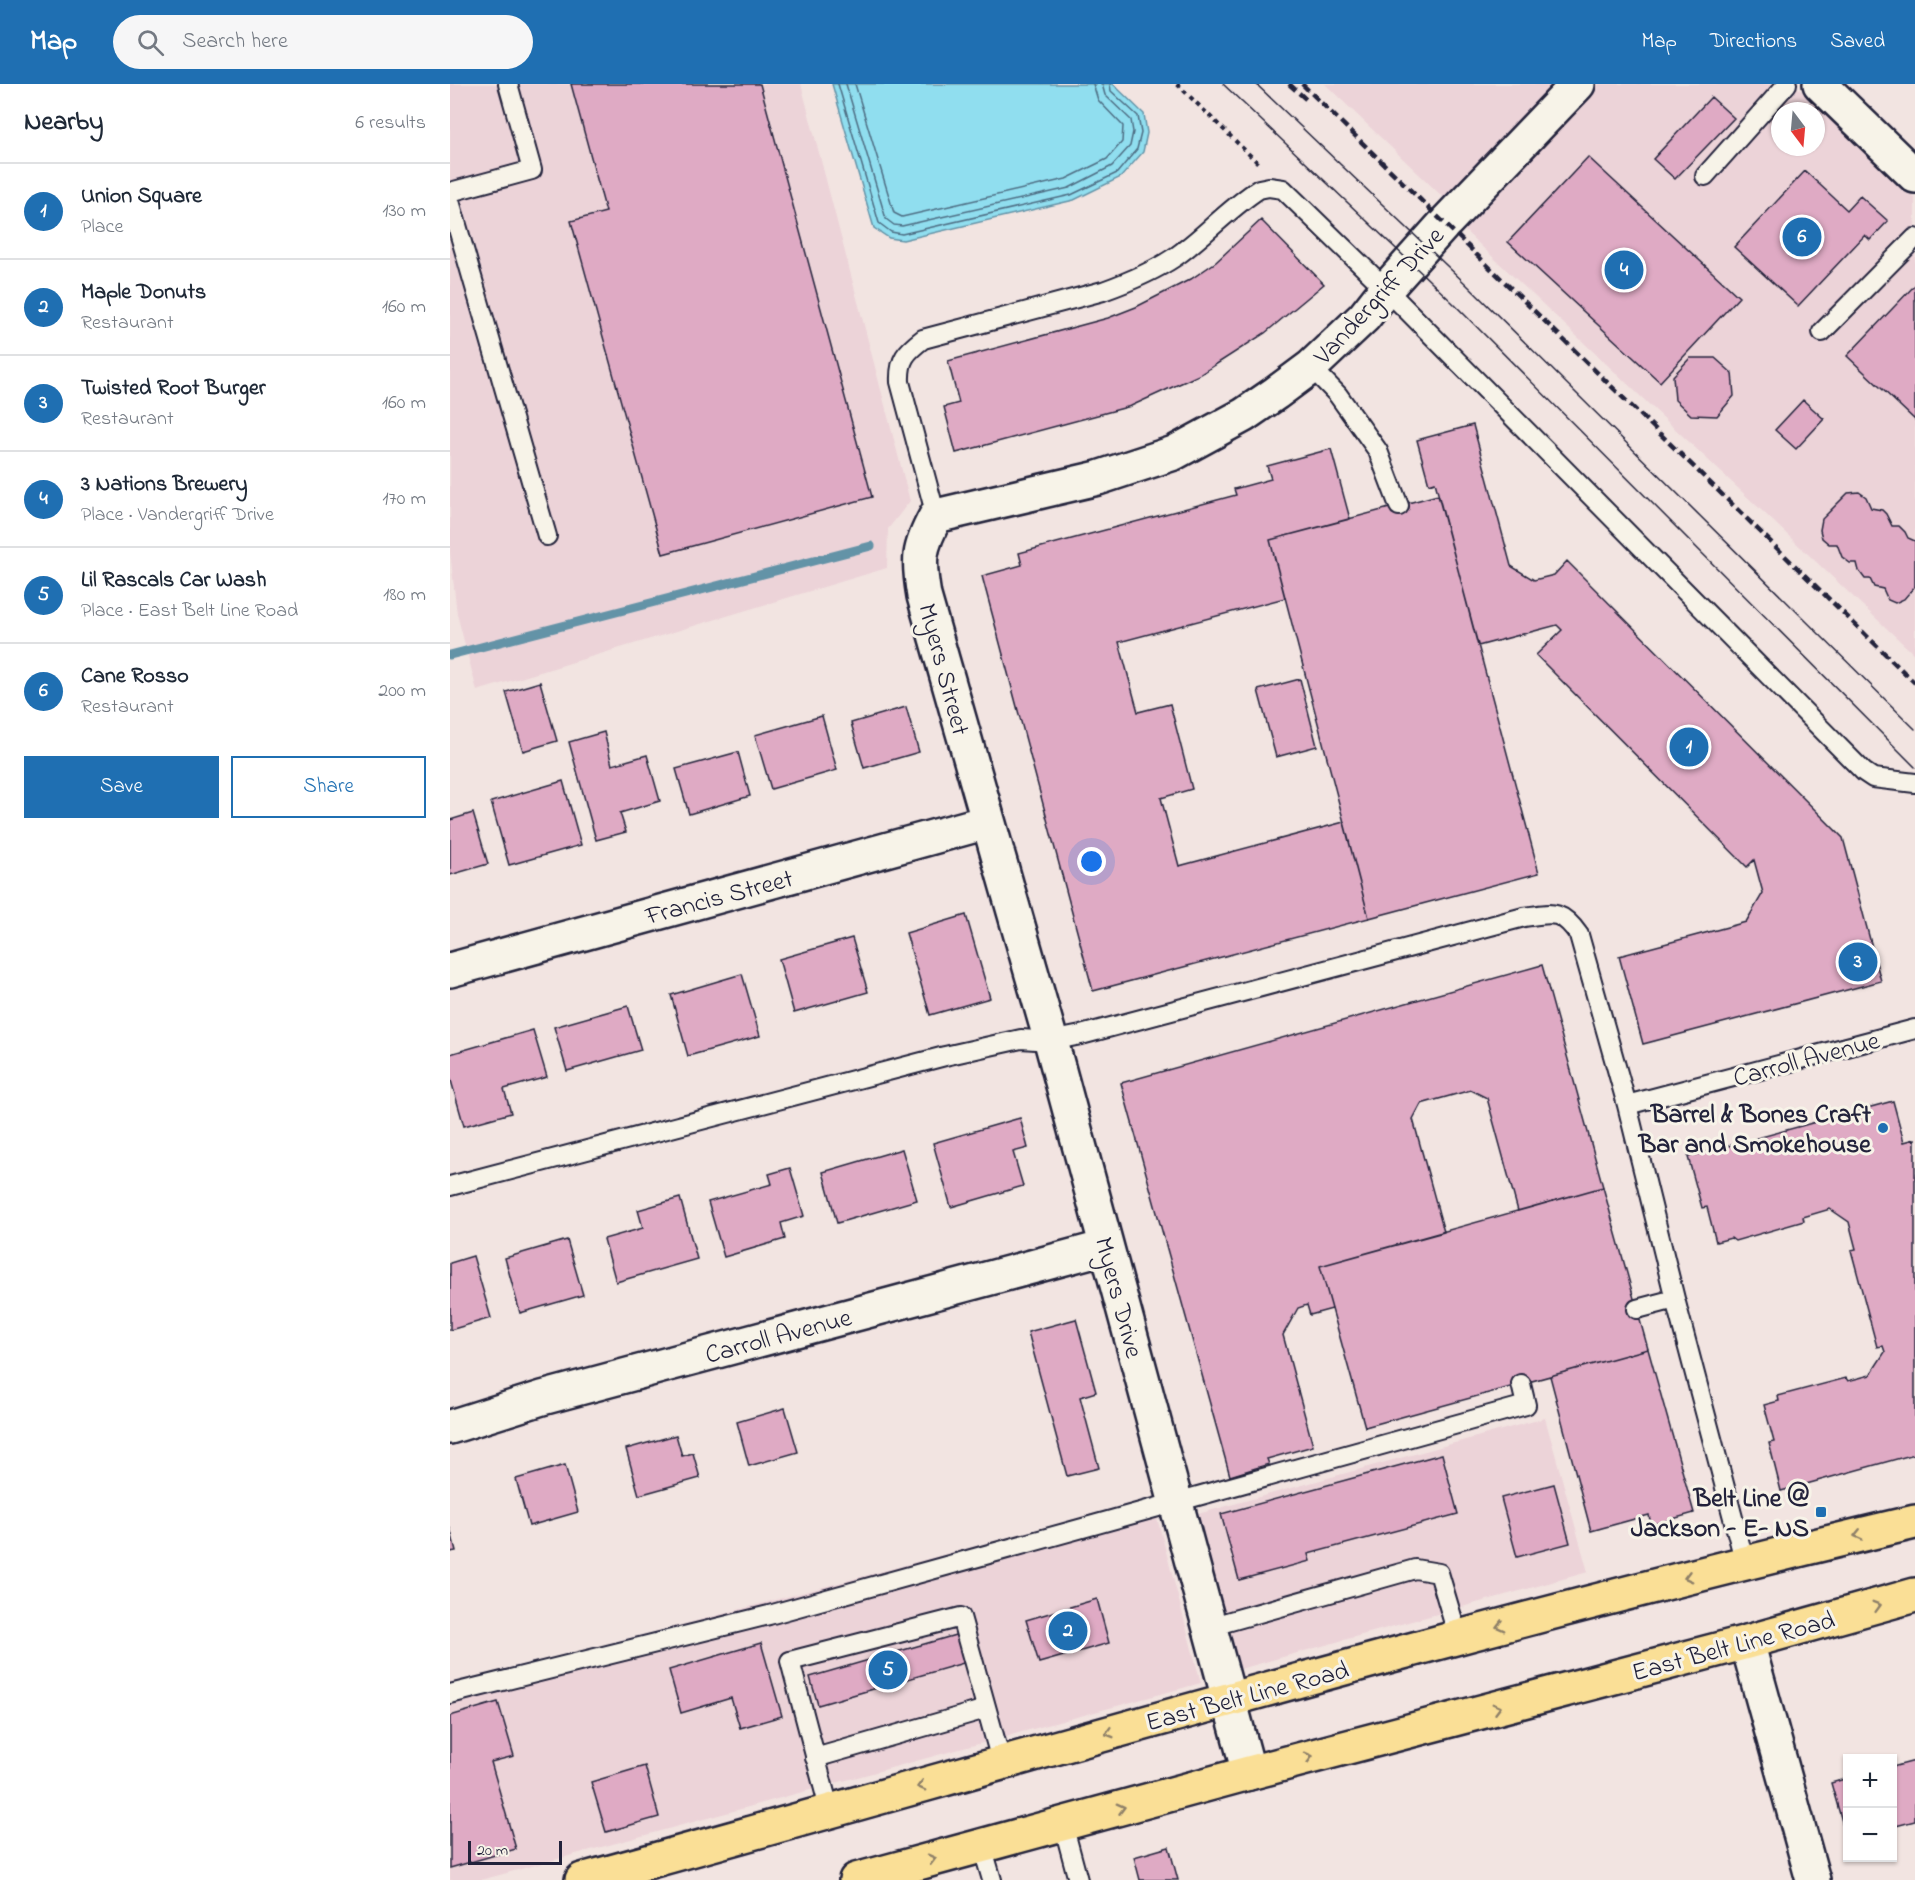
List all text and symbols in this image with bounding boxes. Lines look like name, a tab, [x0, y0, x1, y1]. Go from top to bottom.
search box	[113, 15, 533, 69]
text: Map	[30, 22, 77, 63]
icon: search	[134, 26, 167, 59]
text: Search here	[182, 26, 288, 58]
text: Map	[1641, 27, 1677, 57]
text: Directions	[1710, 27, 1797, 57]
text: Saved	[1830, 27, 1885, 57]
north arrow	[1771, 102, 1825, 156]
text: Nearby	[24, 104, 103, 142]
text: 6 results	[355, 109, 426, 138]
text: Union Square	[81, 181, 202, 213]
text: 1	[40, 197, 47, 226]
text: 130 m	[382, 197, 426, 226]
text: Place	[81, 213, 123, 242]
pin: 6	[1782, 214, 1822, 260]
street label: Vandergriff Drive	[1305, 219, 1455, 376]
pin: 4	[1604, 248, 1644, 292]
text: Maple Donuts	[81, 277, 206, 309]
text: 2	[39, 293, 48, 322]
text: 160 m	[382, 293, 426, 322]
text: Restaurant	[81, 309, 174, 338]
text: Twisted Root Burger	[81, 373, 266, 405]
text: 3	[39, 389, 48, 418]
text: 160 m	[382, 389, 426, 418]
text: Restaurant	[81, 405, 174, 434]
text: 3 Nations Brewery	[81, 469, 247, 501]
text: 4	[39, 485, 48, 514]
text: 170 m	[382, 485, 426, 514]
text: Place · Vandergriff Drive	[81, 501, 274, 530]
text: Lil Rascals Car Wash	[81, 565, 266, 597]
text: 5	[38, 581, 49, 610]
text: 180 m	[383, 581, 426, 610]
text: Place · East Belt Line Road	[81, 597, 298, 626]
street label: Myers Street	[906, 600, 978, 740]
text: Cane Rosso	[81, 661, 189, 693]
text: 6	[39, 677, 48, 706]
text: 200 m	[378, 677, 426, 706]
text: Restaurant	[81, 693, 174, 722]
pin: 1	[1670, 724, 1708, 770]
button: Save	[24, 756, 219, 818]
button: Share	[231, 756, 426, 818]
your location	[1077, 847, 1106, 876]
street label: Francis Street	[641, 861, 798, 937]
pin: 3	[1838, 940, 1878, 984]
street label: Carroll Avenue	[1729, 1023, 1885, 1099]
place label: Barrel & Bones Craft Bar and Smokehouse	[1638, 1097, 1872, 1165]
marker: Barrel & Bones Craft Bar and Smokehouse	[1876, 1121, 1890, 1135]
street label: Myers Drive	[1083, 1233, 1152, 1363]
street label: Carroll Avenue	[701, 1300, 857, 1376]
place label: Belt Line @ Jackson - E- NS	[1631, 1481, 1809, 1549]
marker: Belt Line @ Jackson - E- NS	[1814, 1505, 1828, 1519]
one-way arrow	[1853, 1528, 1863, 1541]
one-way arrow	[1683, 1570, 1693, 1583]
one-way arrow	[1871, 1601, 1882, 1613]
street label: East Belt Line Road	[1628, 1602, 1840, 1693]
pin: 2	[1048, 1608, 1088, 1654]
one-way arrow	[1495, 1619, 1505, 1632]
pin: 5	[868, 1648, 908, 1692]
street label: East Belt Line Road	[1142, 1652, 1354, 1743]
one-way arrow	[1492, 1702, 1502, 1715]
one-way arrow	[1104, 1726, 1115, 1738]
one-way arrow	[1304, 1752, 1314, 1765]
map controls	[1843, 1754, 1897, 1862]
button: +	[1843, 1754, 1897, 1808]
one-way arrow	[916, 1779, 926, 1792]
one-way arrow	[1115, 1803, 1125, 1815]
button: −	[1843, 1808, 1897, 1862]
scale bar	[468, 1838, 562, 1866]
text: 20 m	[477, 1839, 508, 1863]
one-way arrow	[927, 1854, 937, 1866]

